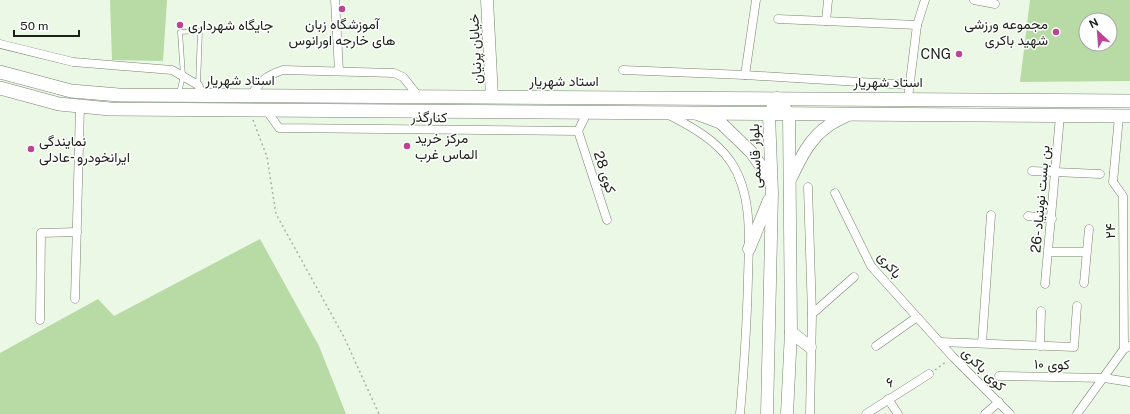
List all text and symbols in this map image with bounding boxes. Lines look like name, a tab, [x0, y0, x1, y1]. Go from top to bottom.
marker: آموزشگاه زبان های خارجه اورانوس	[337, 4, 347, 14]
scale bar	[14, 12, 79, 38]
north arrow	[1078, 12, 1118, 52]
street label: خیابان پرنیان	[465, 13, 487, 85]
place label: آموزشگاه زبان های خارجه اورانوس	[289, 16, 396, 49]
place label: مجموعه ورزشی شهید باکری	[964, 16, 1048, 49]
text: N	[1087, 16, 1100, 30]
place label: جایگاه شهرداری	[188, 17, 273, 34]
text: 50 m	[20, 19, 48, 33]
marker: جایگاه شهرداری	[175, 20, 185, 30]
marker: مجموعه ورزشی شهید باکری	[1051, 27, 1061, 37]
place label: CNG	[921, 46, 951, 62]
marker: CNG	[954, 49, 964, 59]
street label: استاد شهریار	[204, 72, 275, 89]
street label: استاد شهریار	[528, 73, 599, 90]
street label: استاد شهریار	[852, 74, 923, 91]
street label: کنارگذر	[410, 109, 447, 126]
street label: بلوار قاسمی	[746, 123, 765, 189]
place label: مرکز خرید الماس غرب	[415, 130, 478, 163]
place label: نمایندگی ایرانخودرو -عادلی	[39, 133, 130, 166]
marker: مرکز خرید الماس غرب	[402, 141, 412, 151]
marker: نمایندگی ایرانخودرو -عادلی	[26, 144, 36, 154]
street label: 26- بن بست نوبنیاد	[1027, 145, 1054, 254]
street label: کوی 28	[590, 149, 619, 195]
street label: ۲۴	[1102, 223, 1118, 239]
street label: باکری	[874, 249, 905, 282]
street label: کوی باکری	[958, 344, 1009, 395]
street label: کوی ۱۰	[1034, 356, 1070, 373]
street label: ۶	[883, 373, 897, 391]

